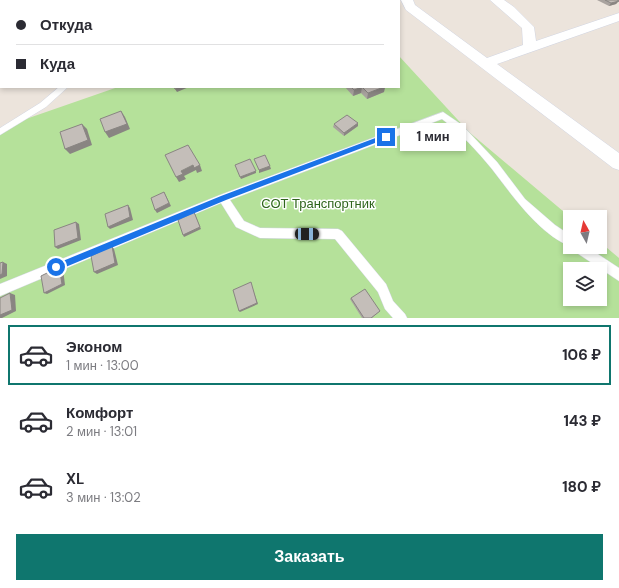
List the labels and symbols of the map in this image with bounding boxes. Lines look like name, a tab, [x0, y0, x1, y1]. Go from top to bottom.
callout: 1 мин	[400, 123, 466, 151]
route end	[377, 128, 395, 146]
park label: СОТ Транспортник	[261, 195, 375, 212]
north arrow	[563, 210, 607, 254]
car	[295, 228, 319, 240]
route start	[47, 258, 65, 276]

